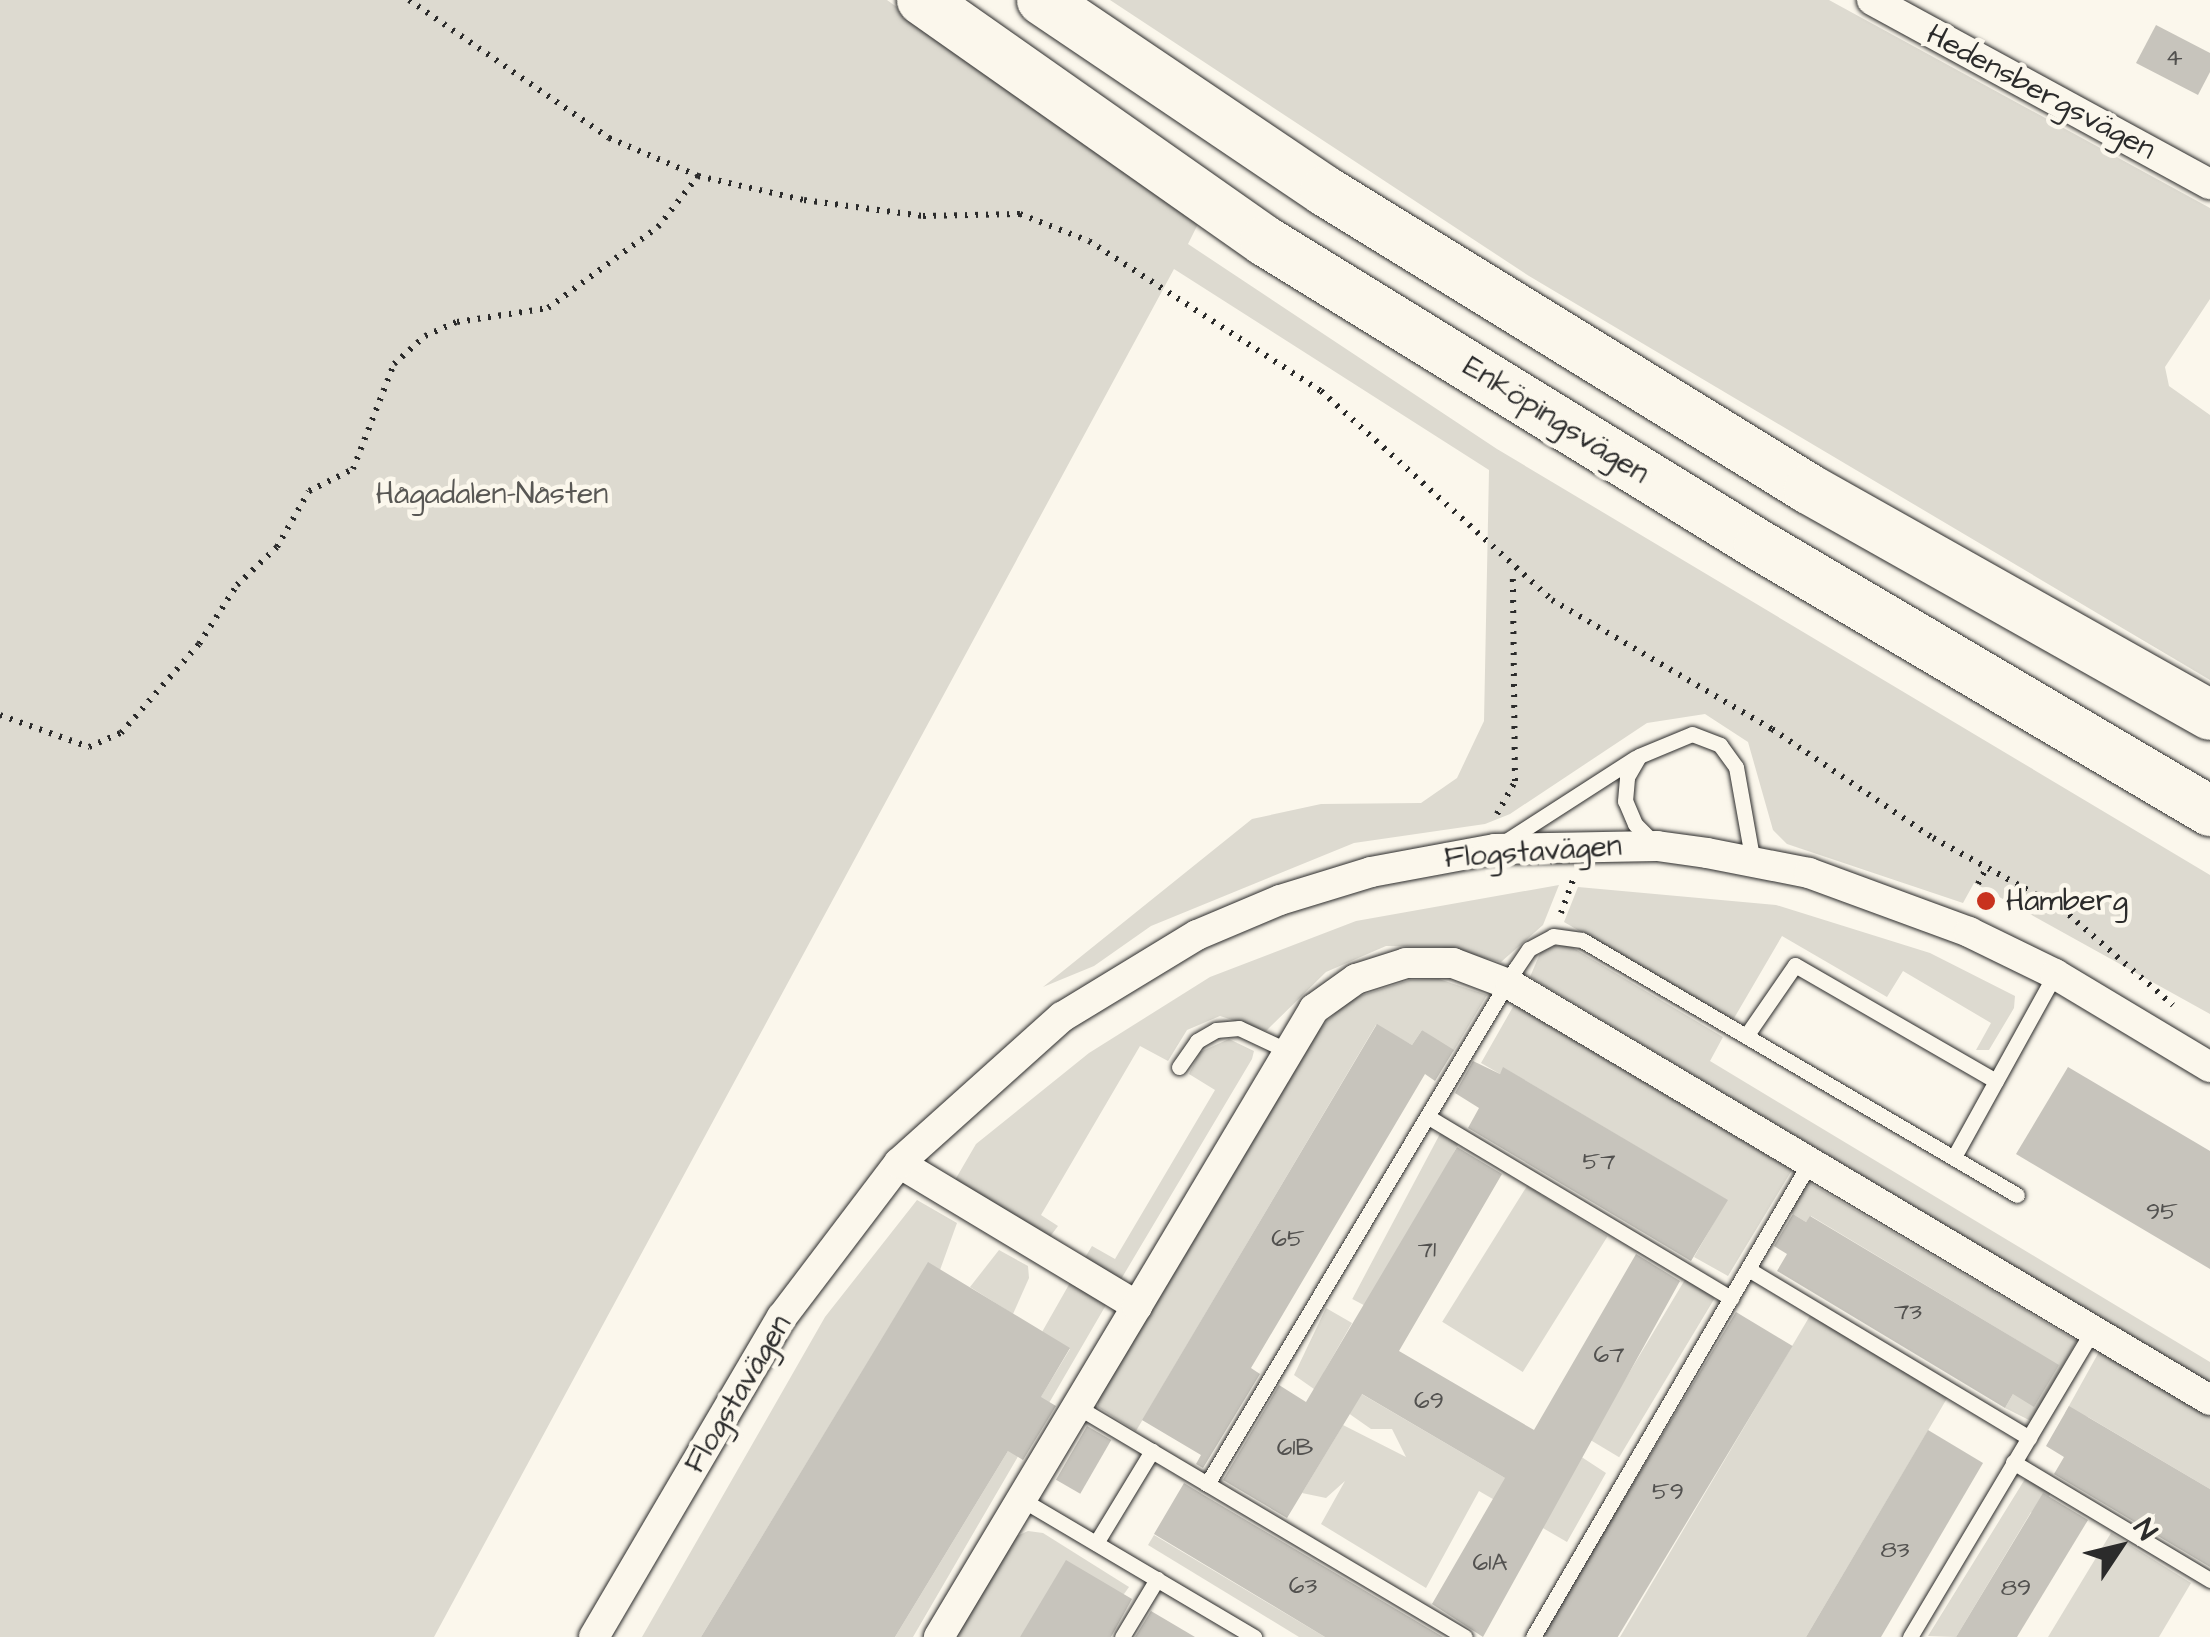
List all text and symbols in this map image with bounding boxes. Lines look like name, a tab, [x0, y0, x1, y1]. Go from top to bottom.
street label: Hedensbergsvägen	[1921, 17, 2161, 167]
house number: 4	[2165, 43, 2183, 73]
street label: Enköpingsvägen	[1456, 348, 1656, 492]
park label: Hågadalen-Nåsten	[376, 476, 608, 512]
street label: Flogstavägen	[1443, 828, 1623, 876]
place label: Hamberg	[2006, 883, 2128, 919]
marker: Hamberg	[1975, 890, 1997, 912]
house number: 57	[1582, 1147, 1616, 1177]
house number: 95	[2146, 1197, 2178, 1227]
house number: 65	[1271, 1224, 1305, 1254]
house number: 71	[1418, 1235, 1436, 1265]
house number: 73	[1894, 1297, 1922, 1327]
street label: Flogstavägen	[677, 1309, 799, 1479]
house number: 67	[1593, 1340, 1625, 1370]
house number: 69	[1414, 1386, 1444, 1416]
house number: 61B	[1277, 1433, 1313, 1463]
house number: 59	[1652, 1477, 1684, 1507]
north arrow	[2070, 1497, 2170, 1597]
text: N	[2124, 1511, 2166, 1548]
house number: 83	[1881, 1535, 1909, 1565]
house number: 61A	[1473, 1548, 1507, 1578]
house number: 63	[1289, 1571, 1317, 1601]
house number: 89	[2001, 1573, 2031, 1603]

